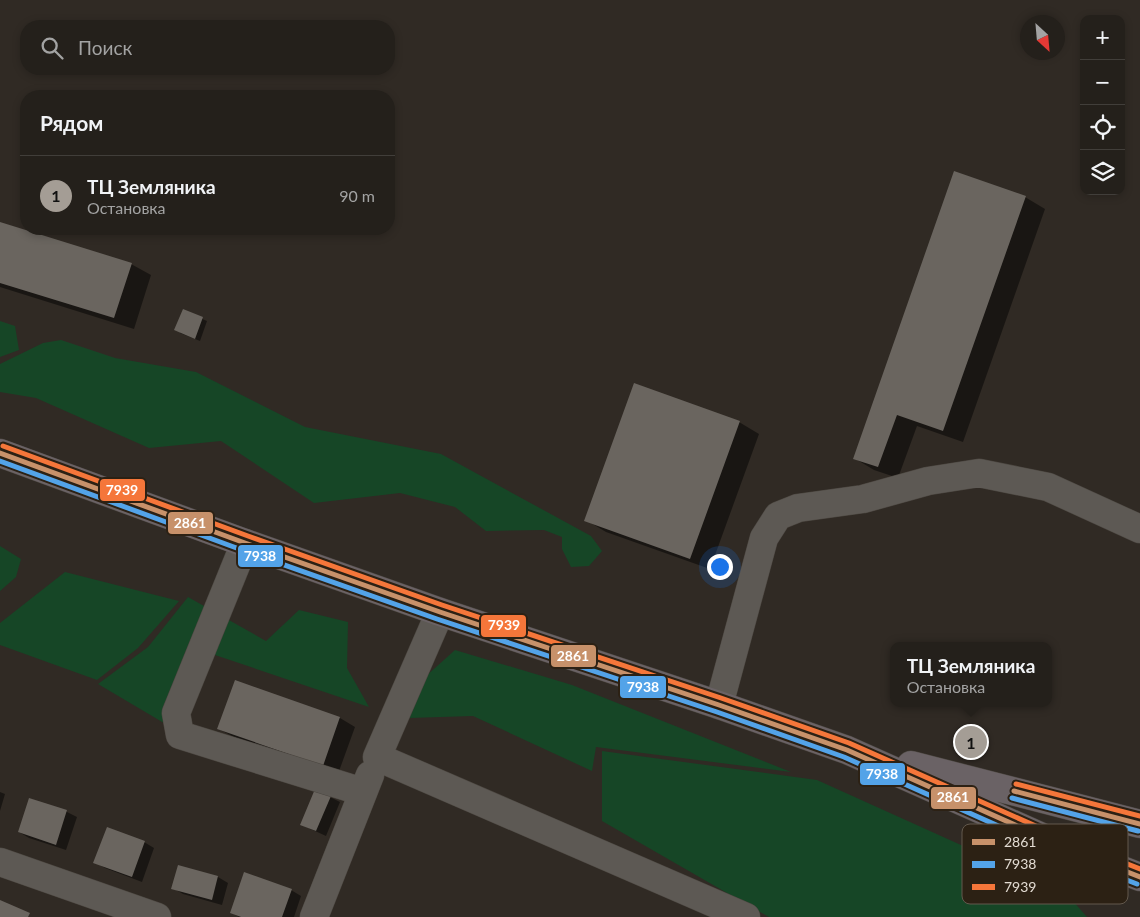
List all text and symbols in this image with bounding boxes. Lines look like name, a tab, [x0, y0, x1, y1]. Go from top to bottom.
north arrow	[1020, 15, 1065, 60]
map controls	[1080, 15, 1125, 195]
button: +	[1080, 15, 1125, 60]
search box	[20, 20, 395, 75]
icon: search	[38, 34, 66, 62]
text: Поиск	[78, 36, 132, 59]
button: −	[1080, 60, 1125, 105]
button: locate	[1080, 105, 1125, 150]
text: Рядом	[40, 110, 103, 135]
button: layers	[1080, 150, 1125, 195]
text: ТЦ Земляника	[87, 175, 216, 198]
text: 1	[51, 186, 61, 205]
text: 90 m	[339, 186, 375, 205]
text: Остановка	[87, 198, 166, 217]
line badge: 7939	[99, 478, 146, 502]
text: 7939	[106, 481, 138, 498]
line badge: 2861	[167, 511, 214, 535]
text: 2861	[174, 514, 206, 531]
line badge: 7938	[237, 544, 284, 568]
text: 7938	[244, 547, 276, 564]
your location	[707, 554, 733, 580]
line badge: 7939	[480, 614, 527, 638]
text: 7939	[488, 616, 520, 633]
popup	[890, 642, 1052, 707]
line badge: 2861	[550, 644, 597, 668]
text: 2861	[557, 647, 589, 664]
text: ТЦ Земляника	[907, 654, 1035, 677]
line badge: 7938	[619, 675, 667, 699]
text: Остановка	[907, 677, 985, 696]
text: 7938	[627, 678, 659, 695]
pin: 1	[955, 723, 987, 761]
line badge: 7938	[859, 762, 906, 786]
text: 7938	[866, 765, 898, 782]
line badge: 2861	[930, 786, 977, 810]
text: 2861	[937, 788, 969, 805]
legend	[962, 824, 1128, 904]
text: 2861	[1004, 833, 1036, 850]
text: 7938	[1004, 855, 1036, 872]
text: 7939	[1004, 878, 1036, 895]

